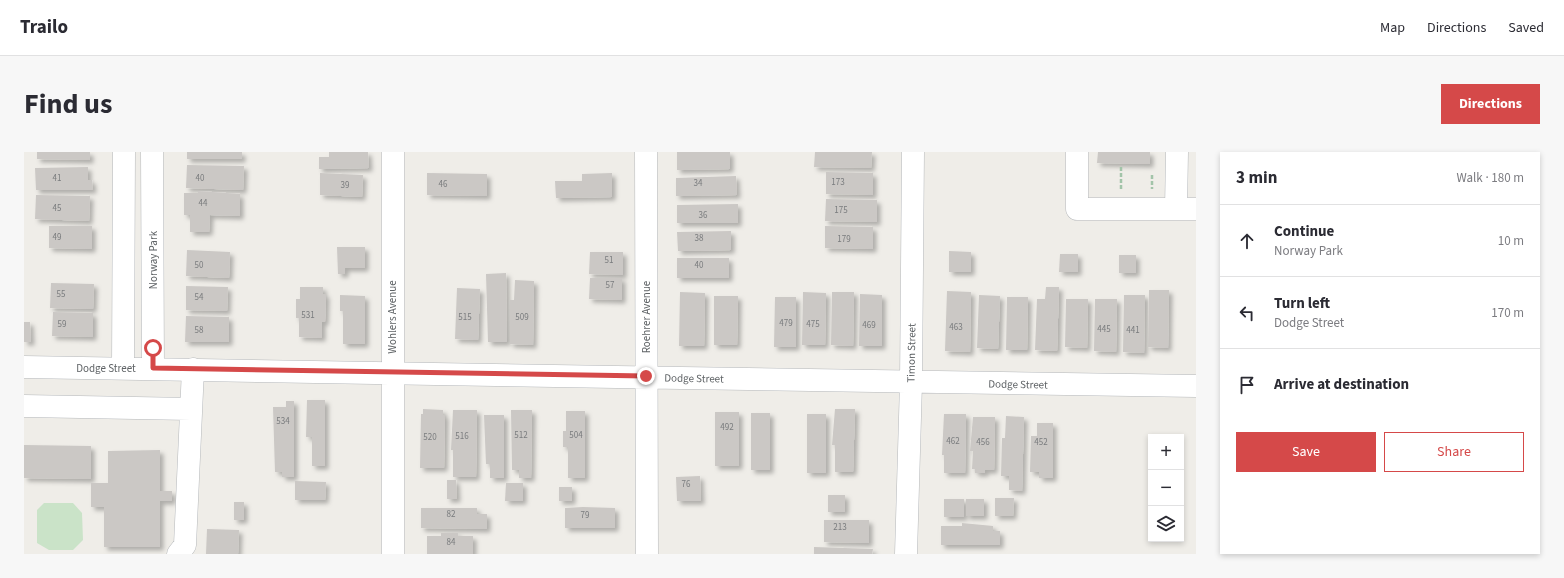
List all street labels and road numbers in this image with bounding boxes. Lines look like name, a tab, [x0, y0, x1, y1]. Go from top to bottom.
street label: Norway Park	[146, 230, 161, 289]
street label: Wohlers Avenue	[385, 280, 400, 354]
street label: Roehrer Avenue	[639, 280, 654, 353]
street label: Timon Street	[903, 323, 920, 383]
street label: Dodge Street	[76, 361, 136, 376]
street label: Dodge Street	[664, 370, 724, 387]
street label: Dodge Street	[988, 376, 1048, 393]

